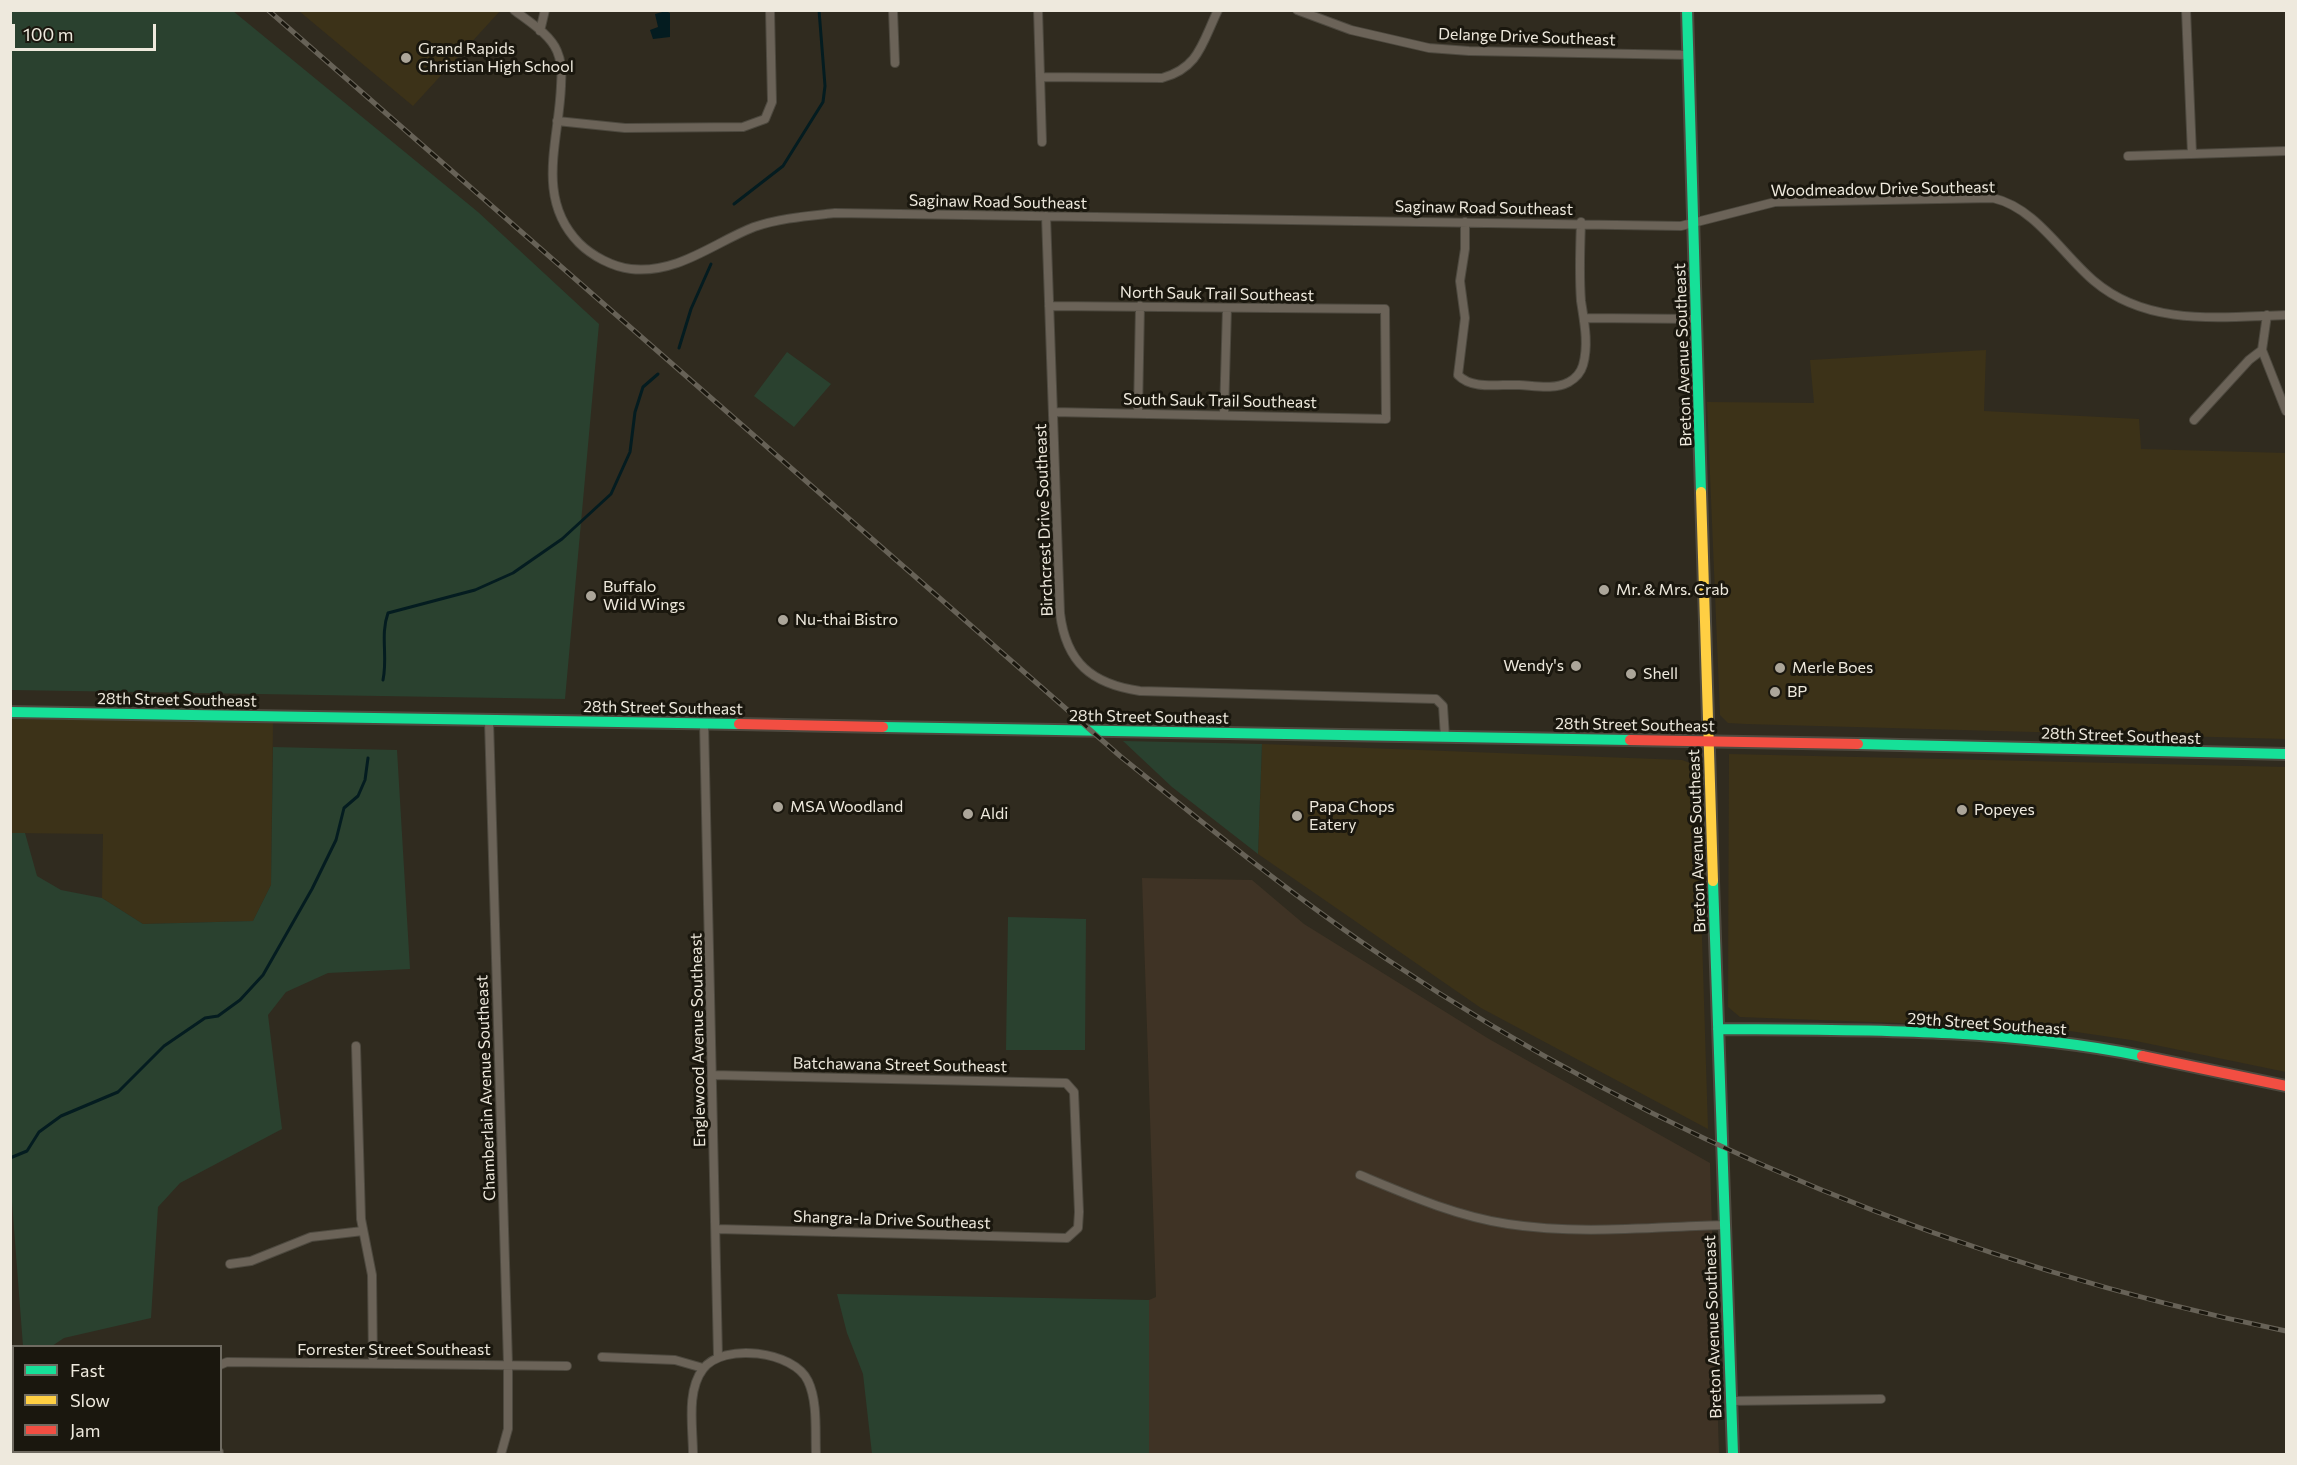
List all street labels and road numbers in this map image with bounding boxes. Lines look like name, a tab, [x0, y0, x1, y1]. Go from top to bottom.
street label: Delange Drive Southeast	[1438, 24, 1616, 50]
street label: Woodmeadow Drive Southeast	[1771, 177, 1995, 201]
street label: Saginaw Road Southeast	[909, 191, 1087, 213]
street label: Saginaw Road Southeast	[1395, 197, 1573, 219]
street label: Breton Avenue Southeast	[1670, 263, 1696, 447]
street label: North Sauk Trail Southeast	[1120, 283, 1314, 305]
street label: South Sauk Trail Southeast	[1123, 390, 1317, 412]
street label: Birchcrest Drive Southeast	[1031, 423, 1057, 617]
street label: 28th Street Southeast	[97, 689, 257, 711]
street label: 28th Street Southeast	[583, 697, 743, 719]
street label: 28th Street Southeast	[1069, 706, 1229, 728]
street label: 28th Street Southeast	[1555, 714, 1715, 736]
street label: 28th Street Southeast	[2041, 724, 2201, 748]
street label: Breton Avenue Southeast	[1684, 749, 1710, 933]
street label: Englewood Avenue Southeast	[687, 933, 709, 1147]
street label: Chamberlain Avenue Southeast	[472, 975, 500, 1201]
street label: 29th Street Southeast	[1907, 1009, 2067, 1039]
street label: Batchawana Street Southeast	[793, 1054, 1007, 1076]
street label: Shangra-la Drive Southeast	[793, 1207, 991, 1233]
street label: Breton Avenue Southeast	[1700, 1235, 1726, 1419]
street label: Forrester Street Southeast	[297, 1340, 491, 1360]

